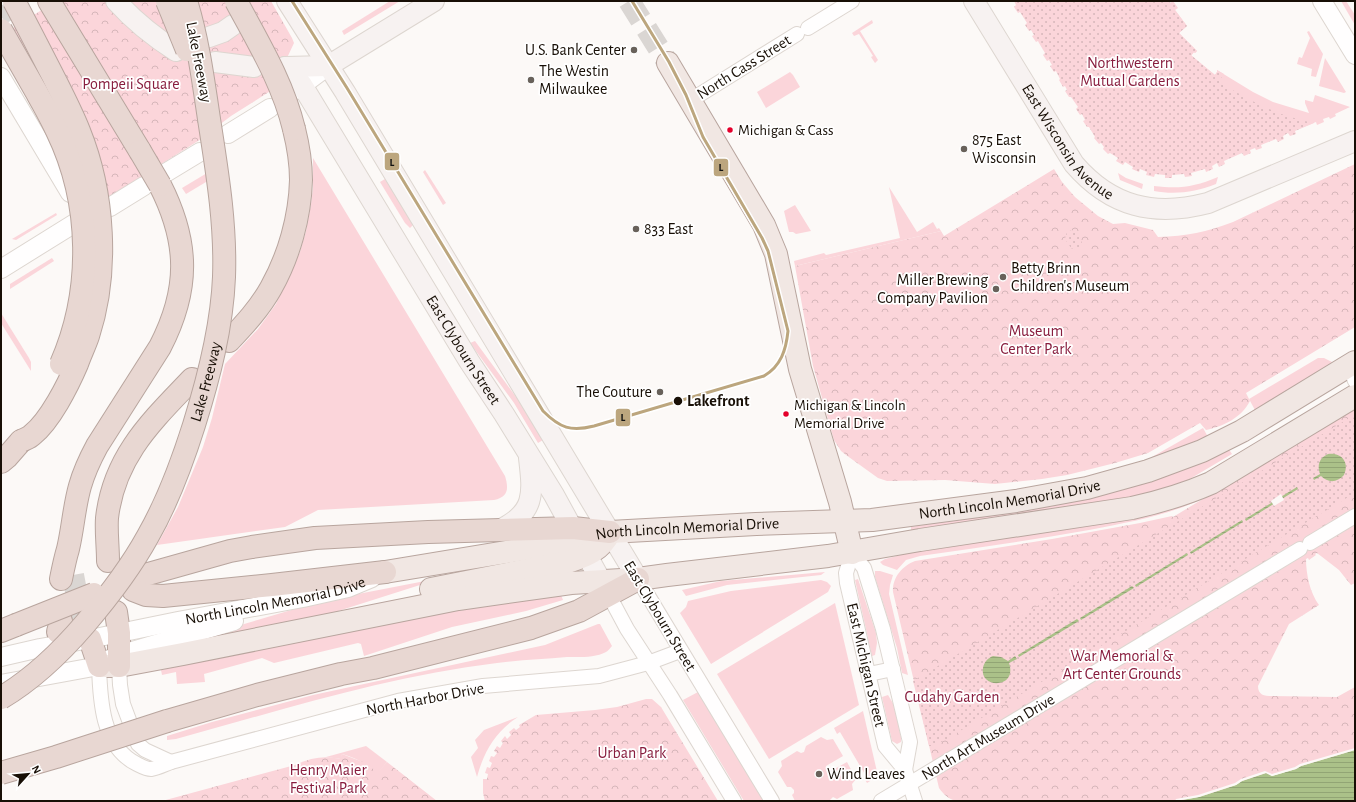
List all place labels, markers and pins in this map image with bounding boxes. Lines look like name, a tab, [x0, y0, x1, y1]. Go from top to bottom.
place label: U.S. Bank Center	[525, 42, 627, 58]
marker: U.S. Bank Center	[629, 45, 639, 55]
place label: The Westin Milwaukee	[539, 63, 609, 97]
marker: The Westin Milwaukee	[526, 75, 536, 85]
place label: Michigan & Cass	[738, 123, 834, 138]
marker: Michigan & Cass	[725, 125, 735, 135]
place label: 875 East Wisconsin	[972, 132, 1036, 166]
marker: 875 East Wisconsin	[959, 144, 969, 154]
place label: 833 East	[644, 221, 693, 237]
marker: 833 East	[631, 224, 641, 234]
place label: Betty Brinn Children's Museum	[1011, 260, 1129, 294]
place label: Miller Brewing Company Pavilion	[877, 272, 988, 307]
marker: Betty Brinn Children's Museum	[998, 272, 1008, 282]
marker: Miller Brewing Company Pavilion	[991, 284, 1001, 294]
place label: The Couture	[576, 384, 652, 400]
marker: The Couture	[655, 387, 665, 397]
place label: Lakefront	[687, 393, 750, 409]
marker: Lakefront	[672, 395, 684, 407]
place label: Michigan & Lincoln Memorial Drive	[794, 398, 906, 431]
marker: Michigan & Lincoln Memorial Drive	[781, 409, 791, 419]
place label: Wind Leaves	[827, 766, 905, 782]
marker: Wind Leaves	[814, 769, 824, 779]

